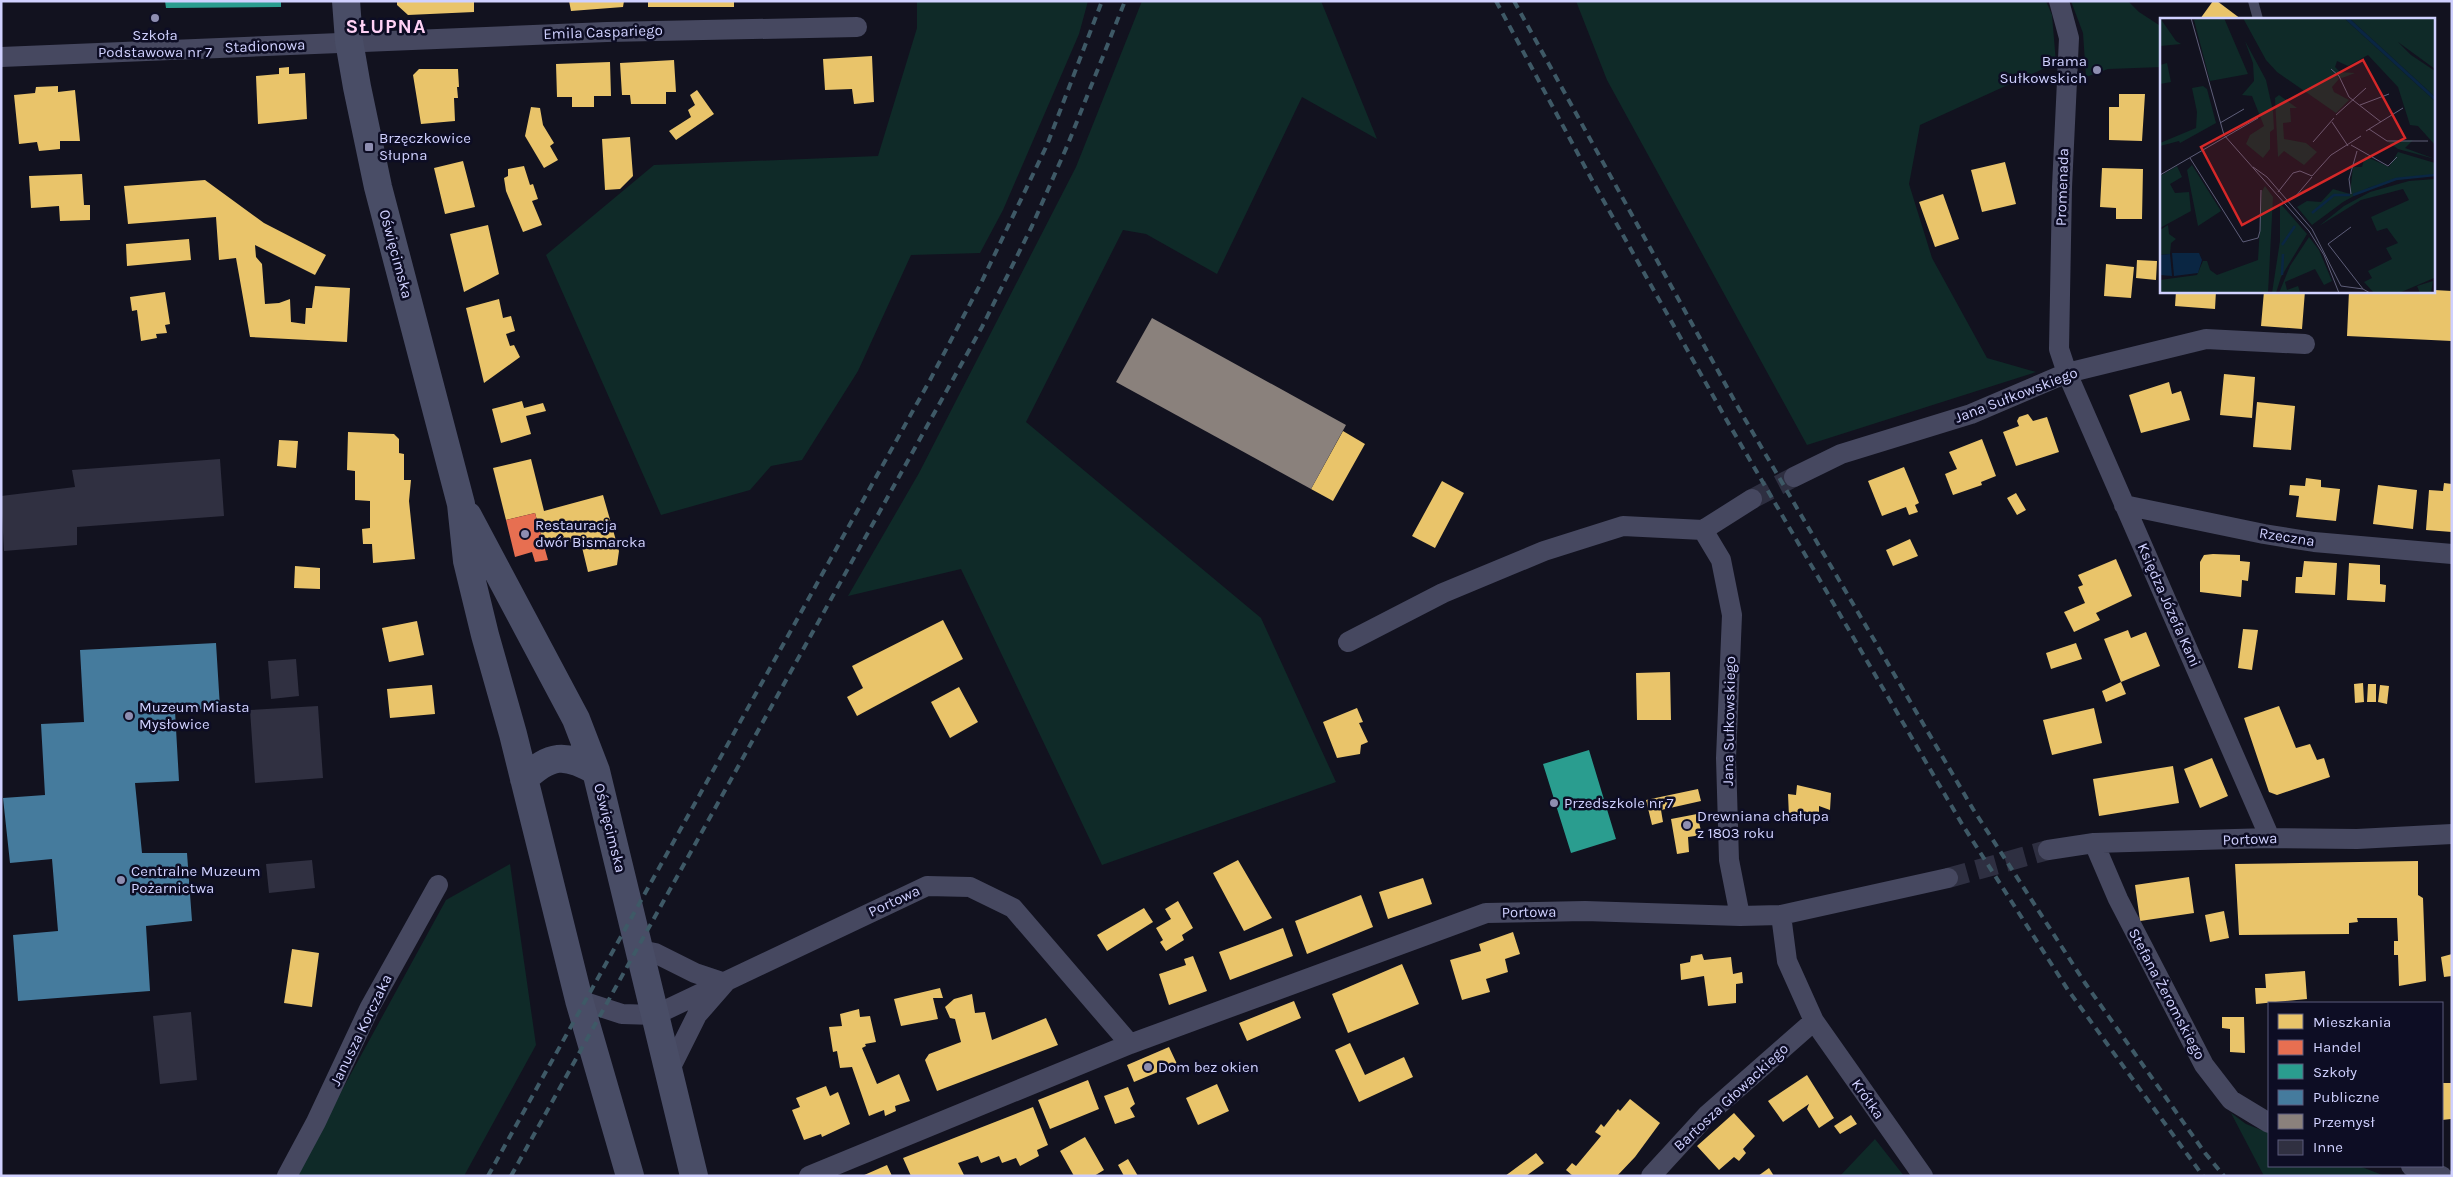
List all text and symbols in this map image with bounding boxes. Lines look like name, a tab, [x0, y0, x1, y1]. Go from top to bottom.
marker: Szkoła Podstawowa nr 7	[149, 12, 161, 24]
district label: SŁUPNA	[346, 15, 426, 38]
inset map	[2160, 18, 2436, 292]
street label: Emila Caspariego	[543, 21, 663, 43]
place label: Szkoła Podstawowa nr 7	[98, 26, 212, 61]
street label: Stadionowa	[224, 36, 306, 56]
place label: Brama Sułkowskich	[2000, 52, 2087, 87]
marker: Brama Sułkowskich	[2091, 64, 2103, 76]
place label: Brzęczkowice Słupna	[379, 129, 471, 164]
marker: Brzęczkowice Słupna	[363, 141, 375, 153]
street label: Promenada	[2052, 148, 2072, 226]
street label: Oświęcimska	[375, 208, 417, 300]
street label: Jana Sułkowskiego	[1952, 363, 2080, 427]
place label: Restauracja dwór Bismarcka	[535, 516, 646, 551]
street label: Rzeczna	[2258, 524, 2316, 550]
marker: Restauracja dwór Bismarcka	[519, 528, 531, 540]
street label: Księdza Józefa Kani	[2134, 540, 2204, 670]
street label: Jana Sułkowskiego	[1719, 656, 1739, 786]
place label: Muzeum Miasta Mysłowice	[139, 698, 250, 733]
marker: Muzeum Miasta Mysłowice	[123, 710, 135, 722]
street label: Oświęcimska	[590, 781, 630, 875]
place label: Przedszkole nr 7	[1564, 794, 1674, 812]
marker: Przedszkole nr 7	[1548, 797, 1560, 809]
place label: Drewniana chałupa z 1803 roku	[1697, 807, 1829, 842]
marker: Drewniana chałupa z 1803 roku	[1681, 819, 1693, 831]
street label: Portowa	[2222, 829, 2278, 849]
place label: Centralne Muzeum Pożarnictwa	[131, 862, 261, 897]
marker: Centralne Muzeum Pożarnictwa	[115, 874, 127, 886]
street label: Portowa	[865, 881, 923, 921]
street label: Portowa	[1501, 903, 1557, 921]
street label: Stefana Żeromskiego	[2125, 925, 2209, 1063]
street label: Janusza Korczaka	[326, 971, 396, 1089]
legend	[2268, 1002, 2443, 1167]
text: Mieszkania	[2313, 1013, 2391, 1031]
text: Handel	[2313, 1038, 2361, 1056]
street label: Bartosza Głowackiego	[1670, 1039, 1792, 1155]
place label: Dom bez okien	[1158, 1058, 1259, 1076]
marker: Dom bez okien	[1142, 1061, 1154, 1073]
text: Szkoły	[2313, 1063, 2357, 1081]
street label: Krótka	[1848, 1075, 1888, 1123]
text: Publiczne	[2313, 1088, 2380, 1106]
text: Przemysł	[2313, 1113, 2375, 1131]
text: Inne	[2313, 1138, 2343, 1156]

